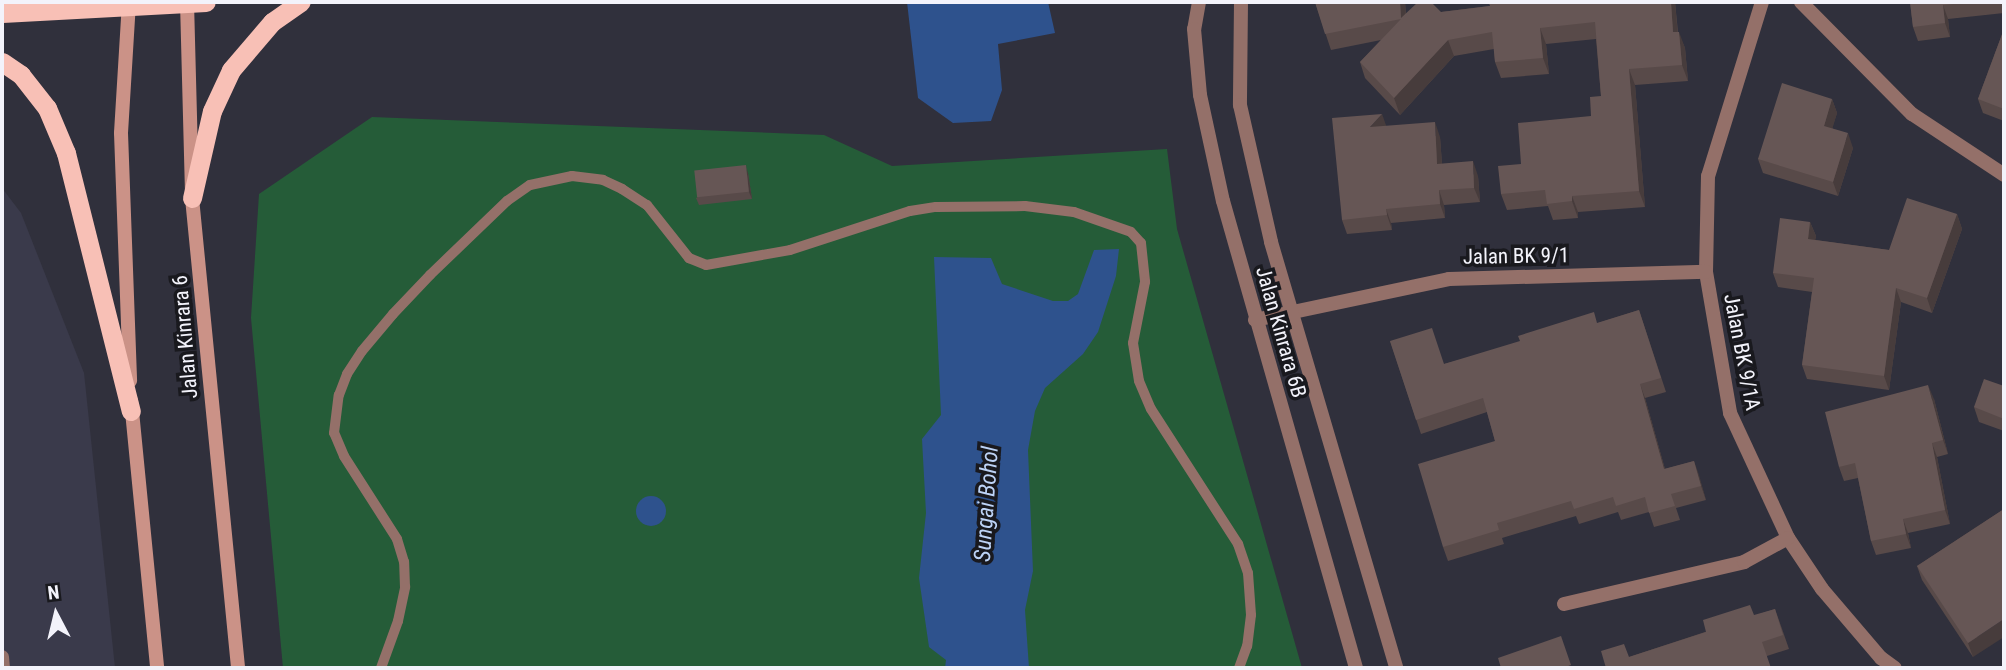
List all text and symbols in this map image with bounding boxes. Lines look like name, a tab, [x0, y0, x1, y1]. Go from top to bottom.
street label: Jalan BK 9/1	[1463, 242, 1569, 270]
street label: Jalan Kinrara 6B	[1250, 264, 1312, 400]
street label: Jalan Kinrara 6	[167, 274, 203, 400]
street label: Jalan BK 9/1A	[1718, 291, 1766, 413]
water label: Sungai Bohol	[969, 445, 1005, 563]
north arrow	[21, 579, 91, 649]
text: N	[46, 581, 61, 605]

